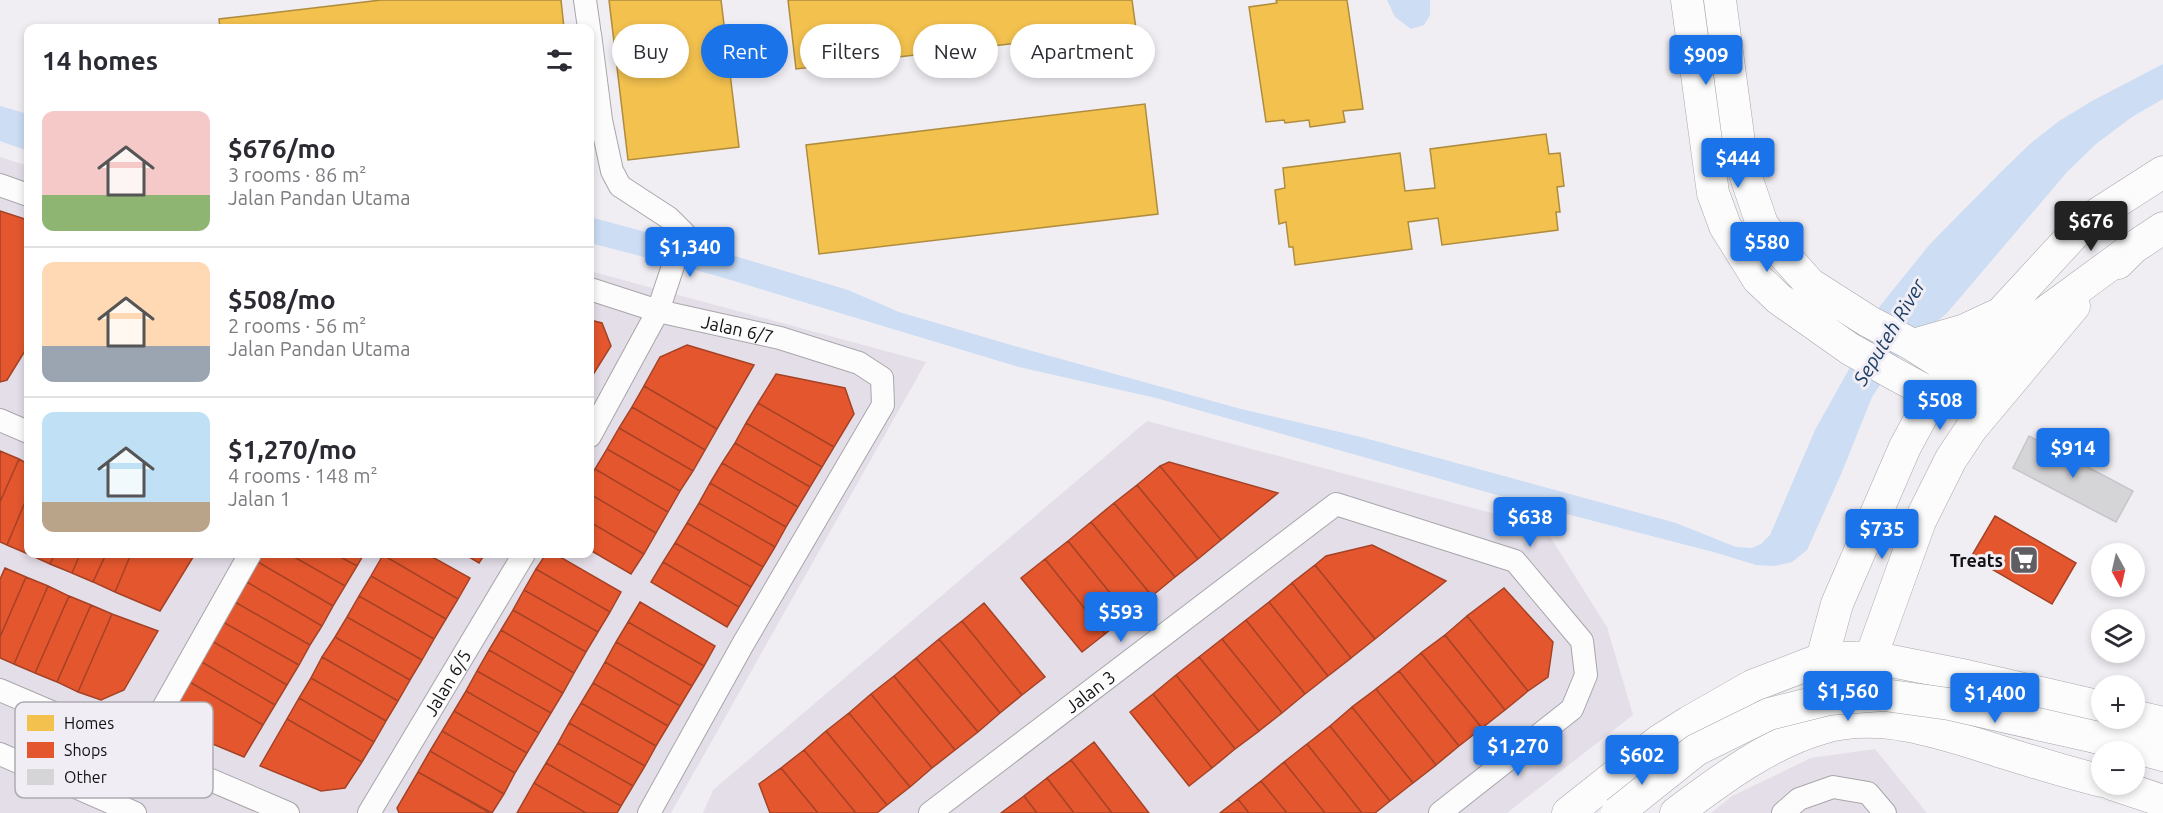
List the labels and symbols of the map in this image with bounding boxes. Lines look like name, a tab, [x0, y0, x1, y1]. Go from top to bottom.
pin: $909	[1670, 35, 1742, 86]
pin: $444	[1702, 138, 1774, 189]
pin: $676	[2055, 201, 2127, 252]
pin: $580	[1731, 222, 1803, 273]
pin: $1,340	[641, 227, 739, 278]
water label: Seputeh River	[1848, 274, 1930, 390]
street label: Jalan 6/7	[700, 311, 776, 346]
pin: $508	[1904, 380, 1976, 431]
pin: $914	[2037, 428, 2109, 479]
pin: $638	[1494, 497, 1566, 548]
pin: $735	[1846, 509, 1918, 560]
north arrow	[2091, 543, 2145, 597]
supermarket icon: Treats	[2008, 544, 2040, 576]
place label: Treats	[1950, 550, 2003, 570]
pin: $593	[1085, 592, 1157, 643]
street label: Jalan 6/5	[420, 646, 475, 719]
street label: Jalan 3	[1061, 666, 1119, 716]
pin: $1,560	[1799, 671, 1897, 722]
pin: $1,400	[1946, 673, 2044, 724]
legend	[15, 702, 213, 798]
text: Homes	[64, 714, 114, 732]
pin: $1,270	[1469, 726, 1567, 777]
pin: $602	[1606, 735, 1678, 786]
text: Shops	[64, 741, 107, 759]
text: Other	[64, 768, 107, 786]

